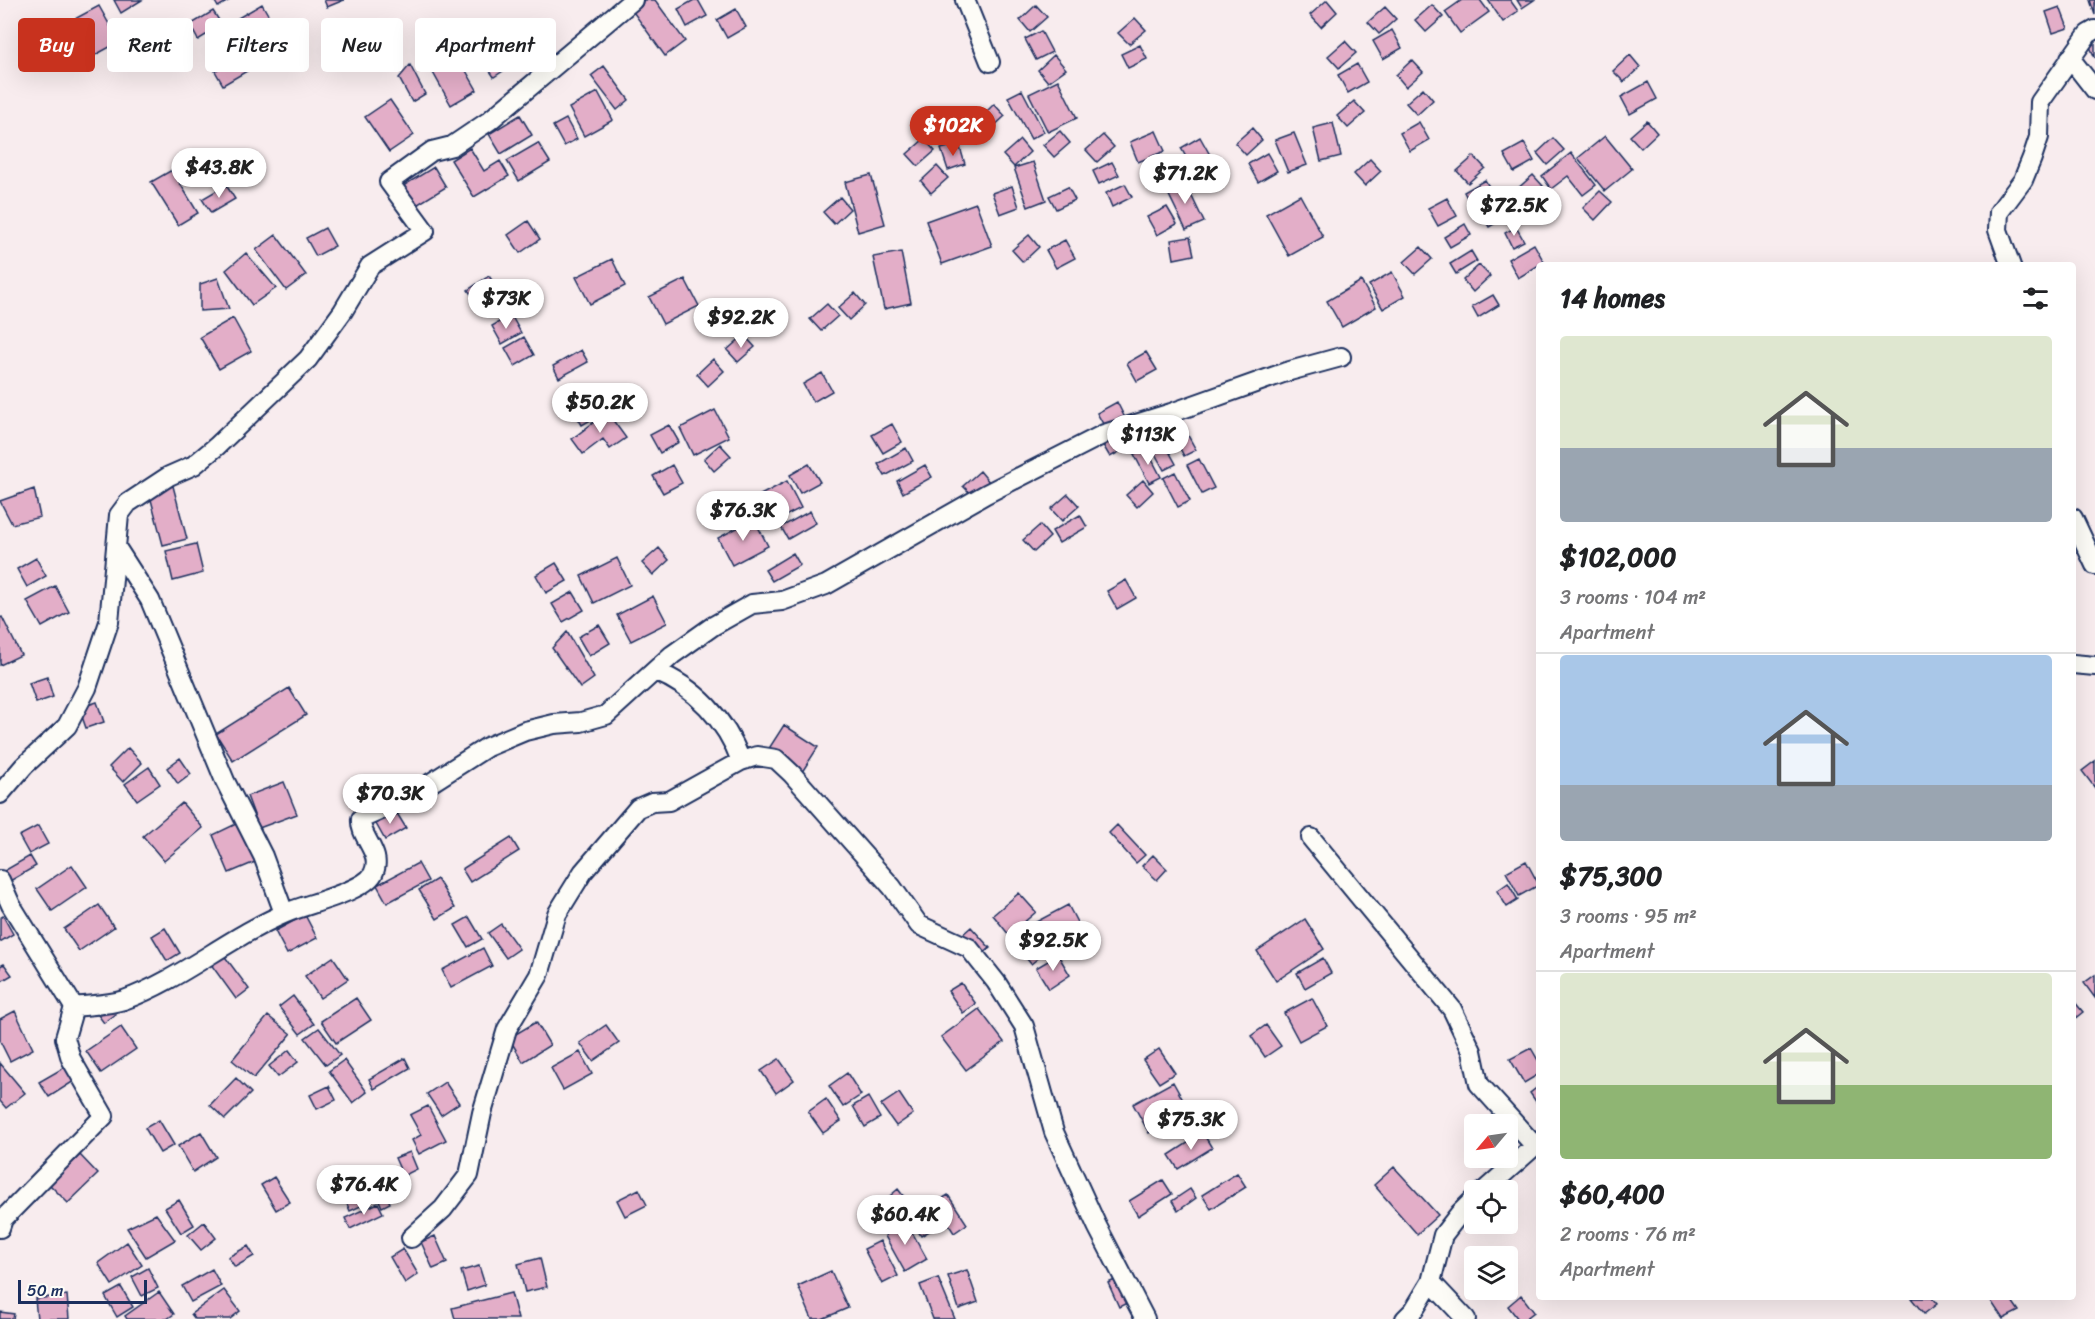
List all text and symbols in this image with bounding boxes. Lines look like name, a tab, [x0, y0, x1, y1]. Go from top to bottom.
chip: Buy	[18, 18, 95, 72]
chip: Rent	[107, 18, 193, 72]
chip: Filters	[205, 18, 309, 72]
chip: New	[321, 18, 403, 72]
chip: Apartment	[415, 18, 556, 72]
pin: $102K	[911, 106, 995, 157]
text: $102K	[924, 108, 982, 143]
pin: $43.8K	[170, 148, 268, 199]
text: $43.8K	[185, 150, 253, 185]
pin: $71.2K	[1136, 154, 1234, 205]
text: $71.2K	[1153, 156, 1217, 191]
pin: $72.5K	[1465, 186, 1563, 237]
text: $72.5K	[1481, 188, 1547, 223]
text: 14 homes	[1560, 275, 1665, 321]
pin: $73K	[470, 279, 542, 330]
text: $73K	[482, 281, 530, 316]
icon: filters	[2019, 282, 2052, 315]
pin: $92.2K	[692, 298, 790, 349]
text: $92.2K	[707, 300, 775, 335]
icon: home	[1752, 375, 1860, 483]
pin: $50.2K	[551, 383, 649, 434]
text: $50.2K	[566, 385, 634, 420]
pin: $113K	[1106, 415, 1190, 466]
text: $113K	[1121, 417, 1175, 452]
pin: $76.3K	[694, 491, 792, 542]
text: $76.3K	[710, 493, 776, 528]
text: $102,000	[1560, 534, 1676, 580]
text: 3 rooms · 104 m²	[1560, 580, 1706, 615]
text: Apartment	[1560, 615, 1654, 650]
icon: home	[1752, 694, 1860, 802]
pin: $70.3K	[341, 774, 439, 825]
text: $70.3K	[357, 776, 423, 811]
text: $75,300	[1560, 853, 1662, 899]
text: 3 rooms · 95 m²	[1560, 899, 1697, 934]
pin: $92.5K	[1004, 921, 1102, 972]
text: $92.5K	[1019, 923, 1087, 958]
text: Apartment	[1560, 934, 1654, 969]
icon: home	[1752, 1012, 1860, 1120]
pin: $75.3K	[1142, 1100, 1240, 1151]
text: $75.3K	[1158, 1102, 1224, 1137]
north arrow	[1464, 1114, 1518, 1168]
map controls	[1464, 1114, 1518, 1300]
pin: $76.4K	[315, 1165, 413, 1216]
text: $76.4K	[331, 1167, 397, 1202]
text: $60,400	[1560, 1171, 1665, 1217]
button: locate	[1464, 1180, 1518, 1234]
pin: $60.4K	[856, 1195, 954, 1246]
text: $60.4K	[871, 1197, 939, 1232]
text: 2 rooms · 76 m²	[1560, 1217, 1696, 1252]
button: layers	[1464, 1246, 1518, 1300]
text: Apartment	[1560, 1252, 1654, 1287]
text: 50 m	[27, 1276, 63, 1305]
scale bar	[18, 1277, 147, 1304]

